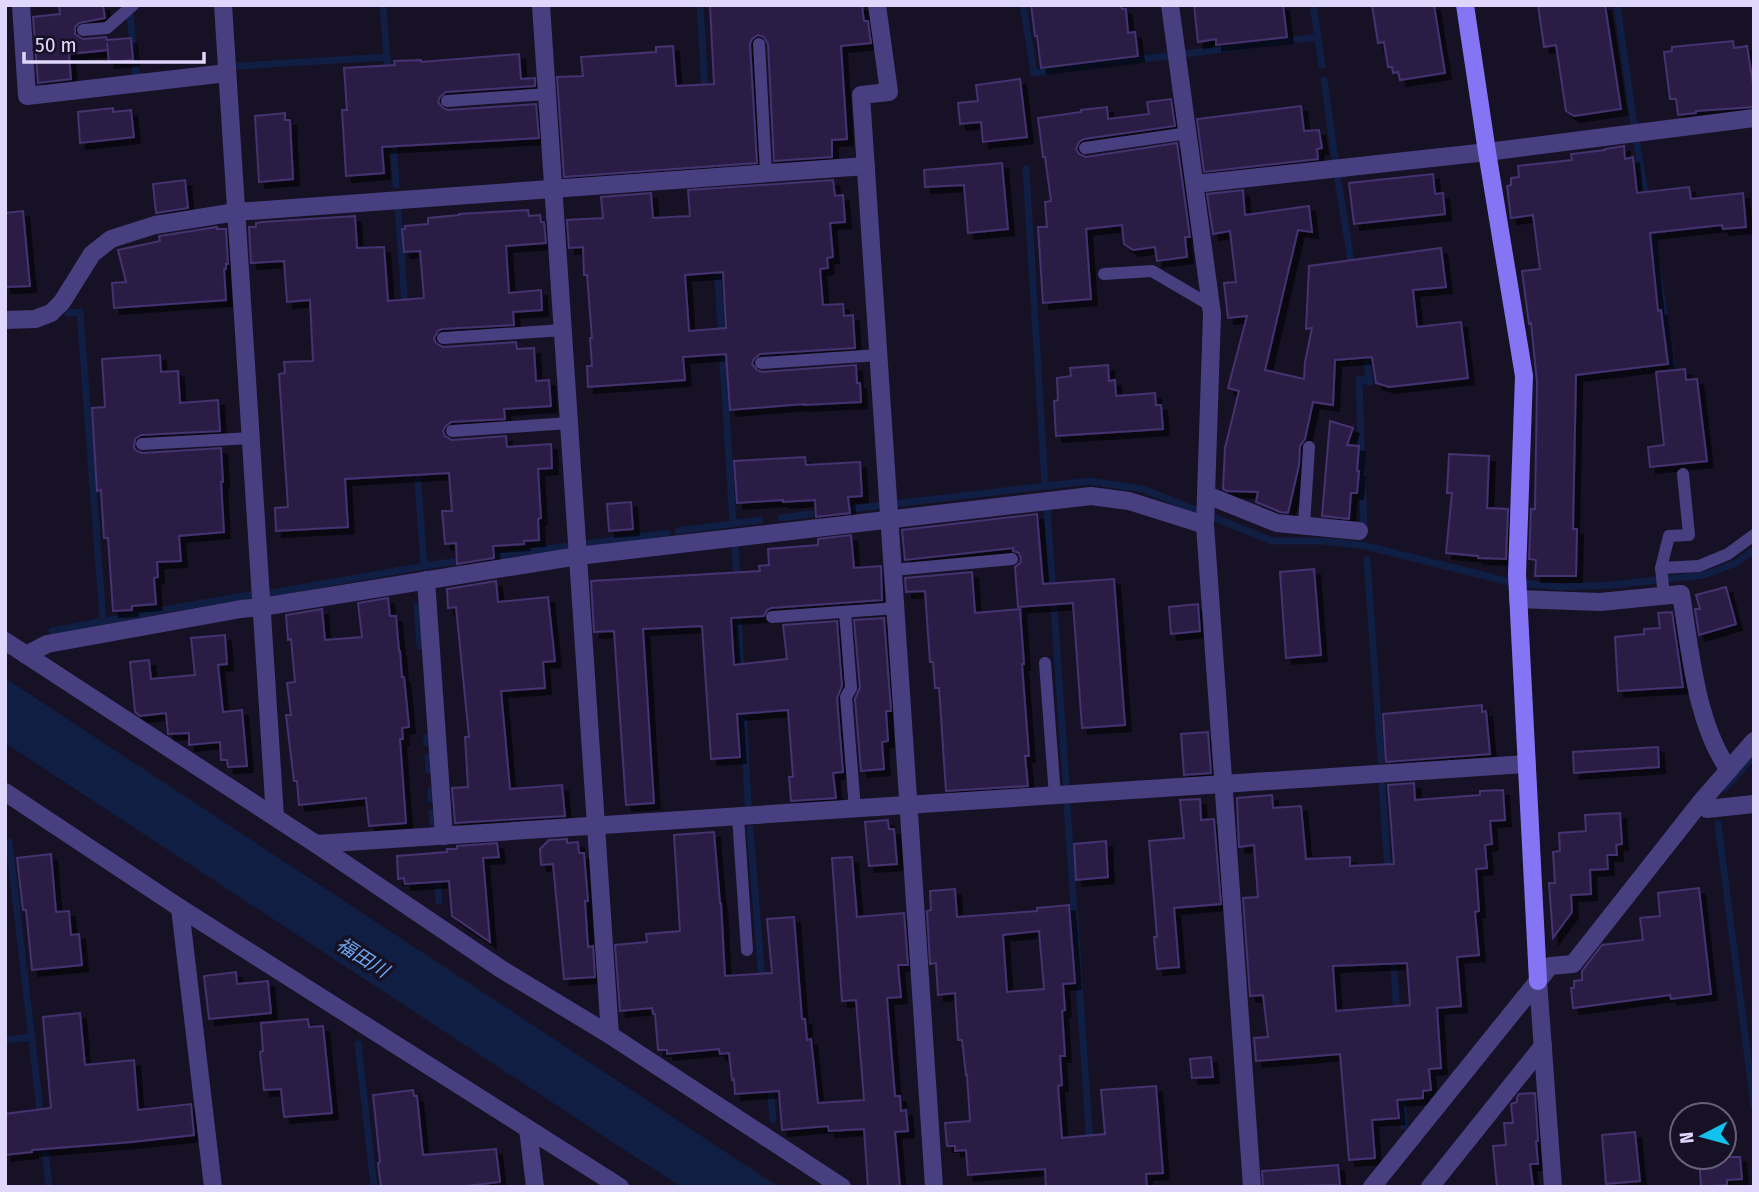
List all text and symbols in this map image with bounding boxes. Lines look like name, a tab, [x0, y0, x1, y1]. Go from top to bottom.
scale bar	[24, 21, 205, 65]
text: 50 m	[35, 32, 77, 58]
water label: 福田川	[332, 933, 395, 983]
north arrow	[1668, 1101, 1738, 1171]
text: N	[1675, 1131, 1699, 1145]

